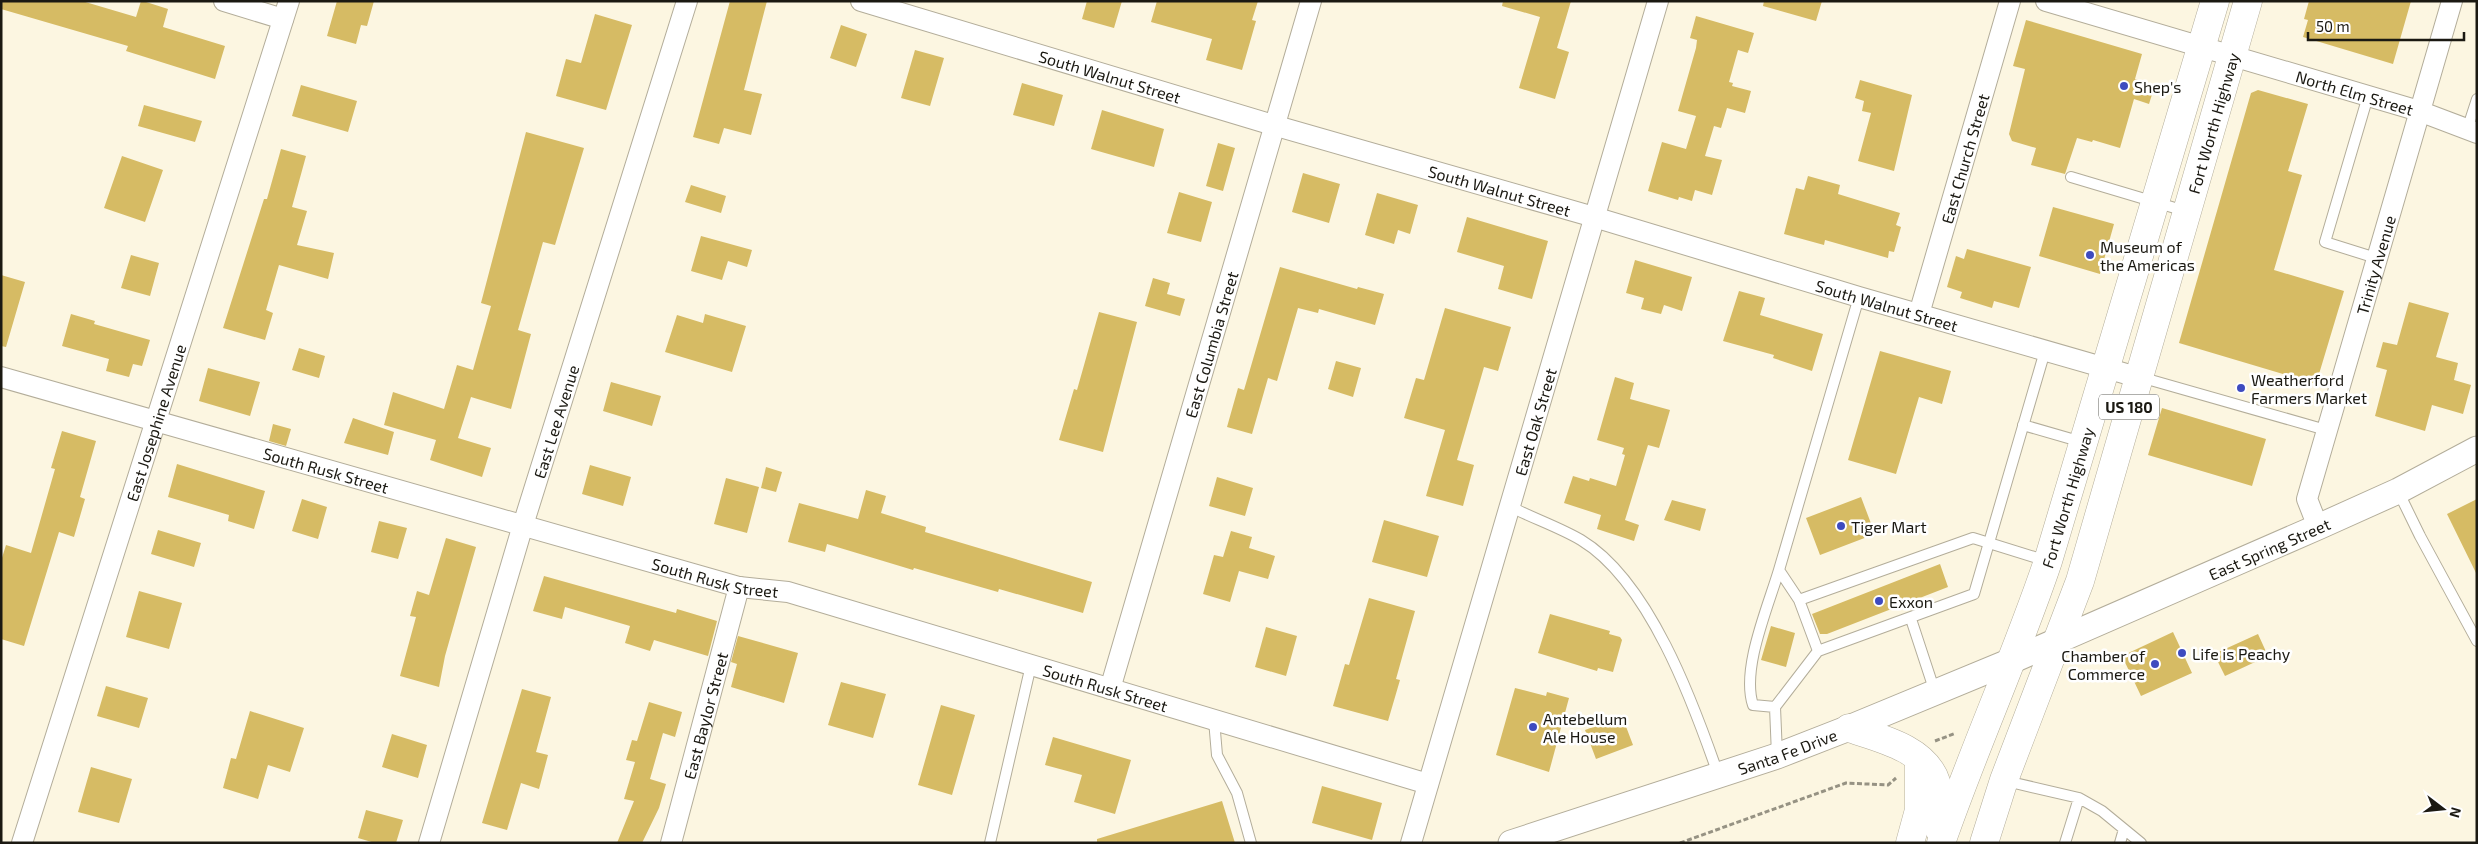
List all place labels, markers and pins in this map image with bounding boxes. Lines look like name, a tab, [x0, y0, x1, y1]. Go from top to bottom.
place label: Shep's	[2134, 77, 2181, 96]
marker: Shep's	[2118, 80, 2130, 92]
place label: Museum of the Americas	[2100, 237, 2195, 274]
marker: Museum of the Americas	[2084, 249, 2096, 261]
place label: Weatherford Farmers Market	[2251, 370, 2367, 407]
marker: Weatherford Farmers Market	[2235, 382, 2247, 394]
place label: Tiger Mart	[1851, 517, 1927, 536]
marker: Tiger Mart	[1835, 520, 1847, 532]
place label: Exxon	[1889, 592, 1933, 611]
marker: Exxon	[1873, 595, 1885, 607]
place label: Life is Peachy	[2192, 644, 2291, 663]
place label: Chamber of Commerce	[2061, 646, 2146, 683]
marker: Life is Peachy	[2176, 647, 2188, 659]
marker: Chamber of Commerce	[2149, 658, 2161, 670]
place label: Antebellum Ale House	[1543, 709, 1627, 746]
marker: Antebellum Ale House	[1527, 721, 1539, 733]

